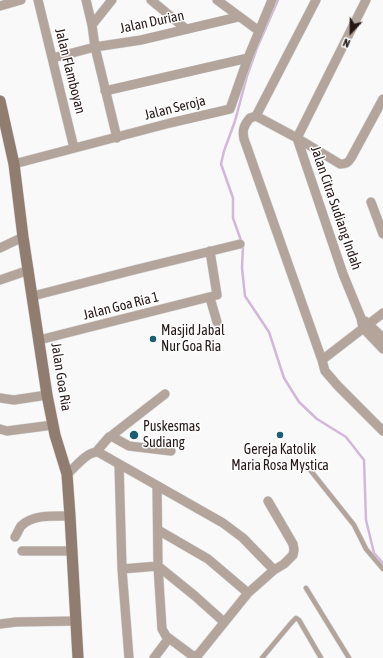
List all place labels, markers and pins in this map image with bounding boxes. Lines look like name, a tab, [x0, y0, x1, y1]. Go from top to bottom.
place label: Masjid Jabal Nur Goa Ria	[161, 323, 225, 356]
marker: Masjid Jabal Nur Goa Ria	[148, 334, 158, 344]
place label: Puskesmas Sudiang	[143, 419, 200, 452]
marker: Puskesmas Sudiang	[128, 429, 140, 441]
marker: Gereja Katolik Maria Rosa Mystica	[275, 430, 285, 440]
place label: Gereja Katolik Maria Rosa Mystica	[231, 442, 329, 474]

